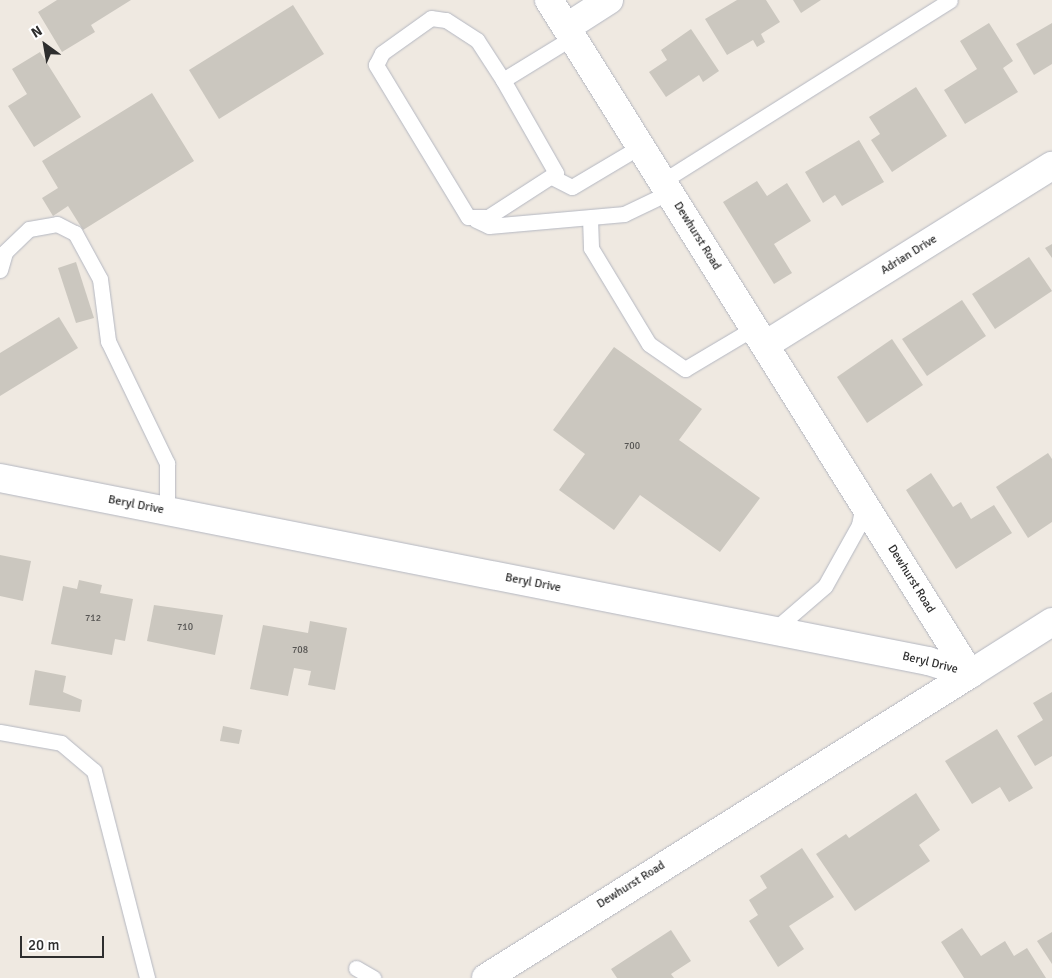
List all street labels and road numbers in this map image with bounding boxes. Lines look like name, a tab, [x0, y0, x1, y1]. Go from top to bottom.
street label: Dewhurst Road	[670, 199, 724, 273]
street label: Adrian Drive	[878, 232, 940, 278]
street label: Beryl Drive	[107, 493, 165, 517]
street label: Dewhurst Road	[884, 542, 938, 616]
street label: Beryl Drive	[504, 571, 562, 595]
street label: Beryl Drive	[901, 649, 959, 677]
street label: Dewhurst Road	[594, 858, 668, 912]

